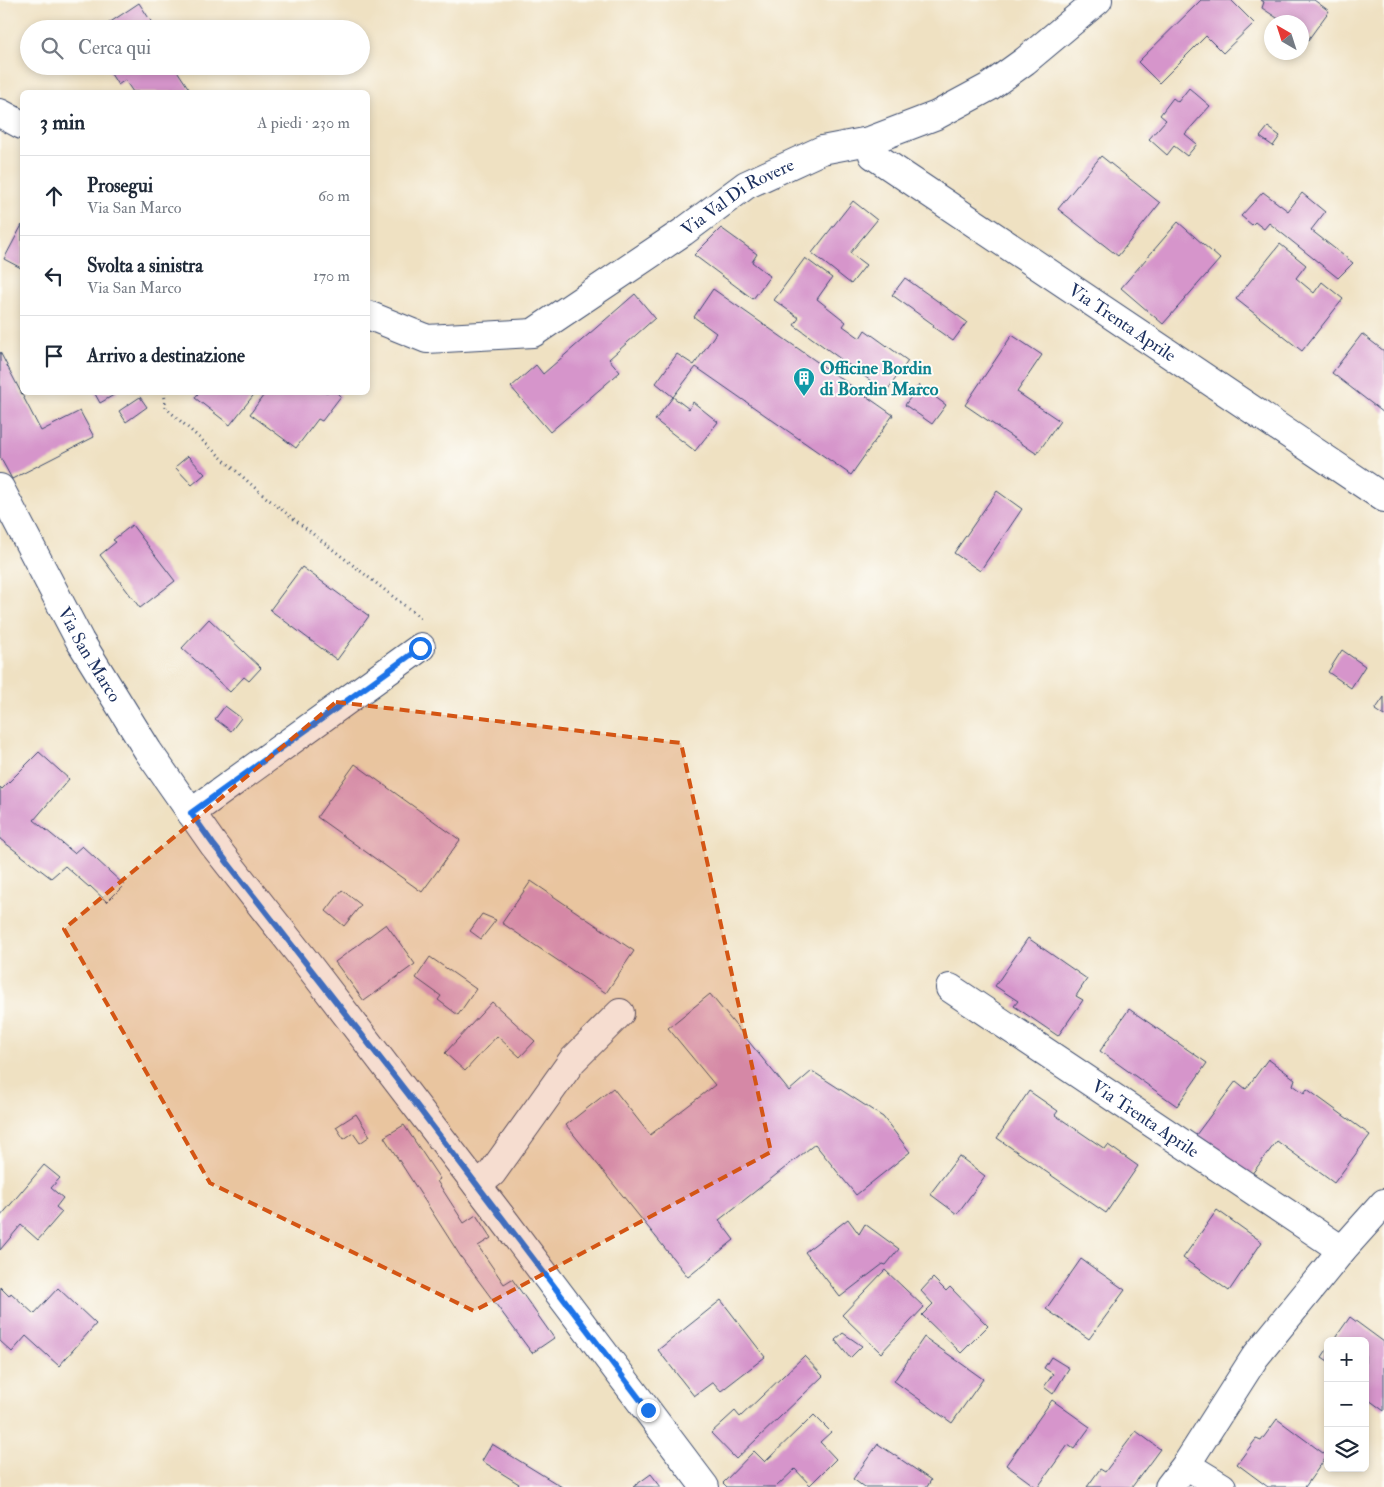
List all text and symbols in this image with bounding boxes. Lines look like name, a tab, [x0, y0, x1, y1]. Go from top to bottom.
north arrow	[1264, 15, 1309, 60]
search box	[20, 20, 370, 75]
icon: search	[38, 34, 66, 62]
text: Cerca qui	[78, 36, 151, 60]
text: 3 min	[40, 109, 85, 136]
text: A piedi · 230 m	[257, 113, 350, 133]
street label: Via Val Di Rovere	[677, 153, 798, 241]
text: Prosegui	[87, 174, 153, 198]
icon: ahead	[40, 182, 68, 210]
text: 60 m	[318, 186, 350, 206]
text: Via San Marco	[87, 198, 182, 218]
text: Svolta a sinistra	[87, 254, 203, 278]
icon: left	[40, 262, 68, 290]
text: 170 m	[313, 266, 350, 286]
text: Via San Marco	[87, 278, 182, 298]
street label: Via Trenta Aprile	[1064, 279, 1181, 367]
icon: arrive	[40, 342, 68, 370]
text: Arrivo a destinazione	[87, 344, 245, 368]
place label: Officine Bordin di Bordin Marco	[820, 357, 939, 401]
building icon: Officine Bordin di Bordin Marco	[792, 366, 816, 397]
street label: Via San Marco	[52, 603, 126, 707]
route start	[409, 637, 432, 660]
street label: Via Trenta Aprile	[1087, 1075, 1204, 1163]
map controls	[1324, 1337, 1369, 1472]
button: +	[1324, 1337, 1369, 1382]
button: −	[1324, 1382, 1369, 1427]
route end	[637, 1399, 660, 1422]
button: layers	[1324, 1427, 1369, 1472]

